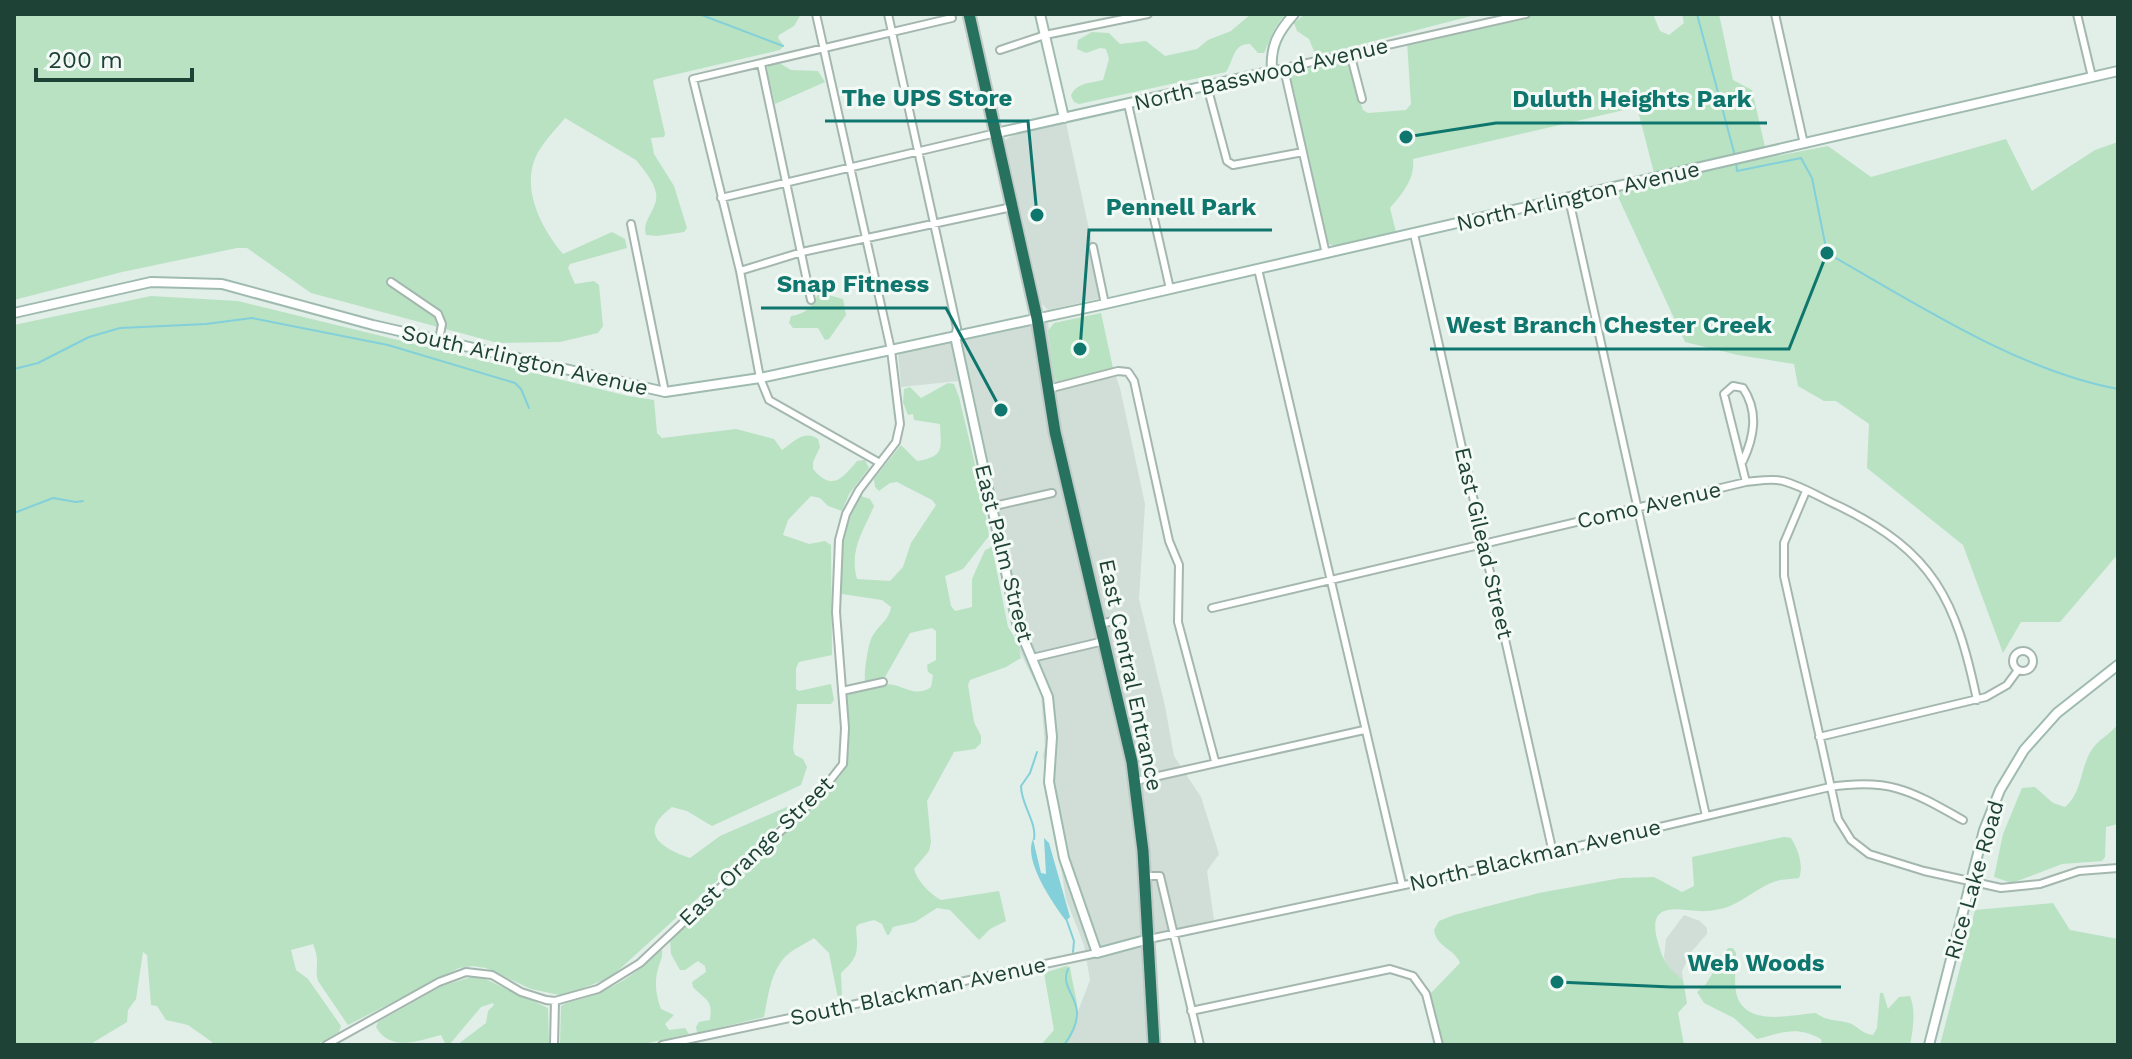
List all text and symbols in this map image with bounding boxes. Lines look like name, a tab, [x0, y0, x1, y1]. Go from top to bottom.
scale bar	[36, 32, 192, 82]
street label: North Basswood Avenue	[1132, 33, 1390, 115]
text: 200 m	[48, 46, 123, 74]
callout: The UPS Store	[825, 73, 1028, 121]
callout: Duluth Heights Park	[1496, 75, 1767, 123]
text: The UPS Store	[842, 84, 1013, 112]
text: Duluth Heights Park	[1512, 85, 1752, 113]
street label: North Arlington Avenue	[1454, 156, 1702, 236]
callout: Pennell Park	[1089, 182, 1272, 230]
text: Pennell Park	[1106, 193, 1256, 221]
callout: Snap Fitness	[761, 260, 946, 308]
text: Snap Fitness	[777, 270, 930, 298]
callout: West Branch Chester Creek	[1430, 301, 1789, 349]
text: West Branch Chester Creek	[1446, 311, 1772, 339]
street label: South Arlington Avenue	[399, 319, 651, 401]
street label: East Gilead Street	[1450, 445, 1518, 641]
street label: East Palm Street	[970, 462, 1038, 644]
street label: Como Avenue	[1575, 476, 1723, 534]
street label: East Central Entrance	[1094, 557, 1168, 793]
street label: East Orange Street	[674, 771, 838, 931]
street label: Rice Lake Road	[1939, 797, 2009, 963]
street label: North Blackman Avenue	[1407, 814, 1663, 896]
callout: Web Woods	[1671, 939, 1841, 987]
text: Web Woods	[1687, 949, 1825, 977]
street label: South Blackman Avenue	[788, 952, 1048, 1030]

